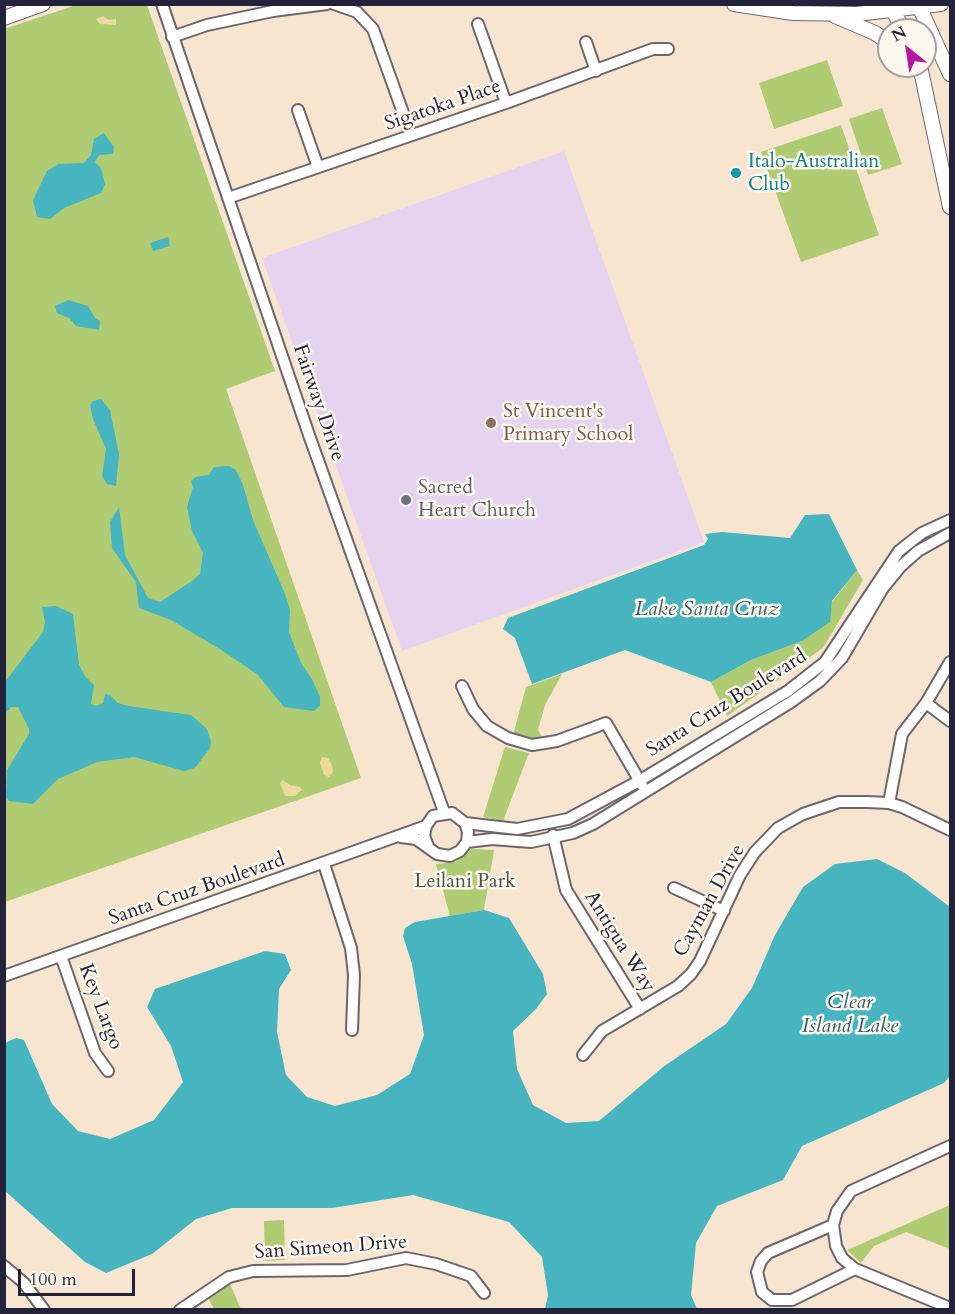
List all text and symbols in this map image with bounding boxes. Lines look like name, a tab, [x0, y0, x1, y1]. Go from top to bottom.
north arrow	[877, 18, 937, 78]
text: N	[887, 21, 911, 47]
street label: Sigatoka Place	[382, 75, 504, 137]
place label: Italo-Australian Club	[748, 150, 879, 197]
marker: Italo-Australian Club	[729, 166, 743, 180]
street label: Fairway Drive	[287, 341, 349, 465]
place label: St Vincent's Primary School	[503, 400, 633, 447]
marker: St Vincent's Primary School	[484, 416, 498, 430]
place label: Sacred Heart Church	[418, 476, 536, 523]
marker: Sacred Heart Church	[399, 493, 413, 507]
water label: Lake Santa Cruz	[635, 597, 779, 623]
street label: Santa Cruz Boulevard	[642, 645, 812, 763]
street label: Cayman Drive	[669, 840, 751, 962]
street label: Santa Cruz Boulevard	[106, 849, 288, 931]
park label: Leilani Park	[414, 870, 516, 894]
street label: Antigua Way	[578, 887, 660, 997]
street label: Key Largo	[73, 961, 127, 1053]
water label: Clear Island Lake	[802, 990, 898, 1040]
street label: San Simeon Drive	[254, 1231, 408, 1265]
scale bar	[21, 1257, 138, 1295]
text: 100 m	[29, 1267, 77, 1292]

